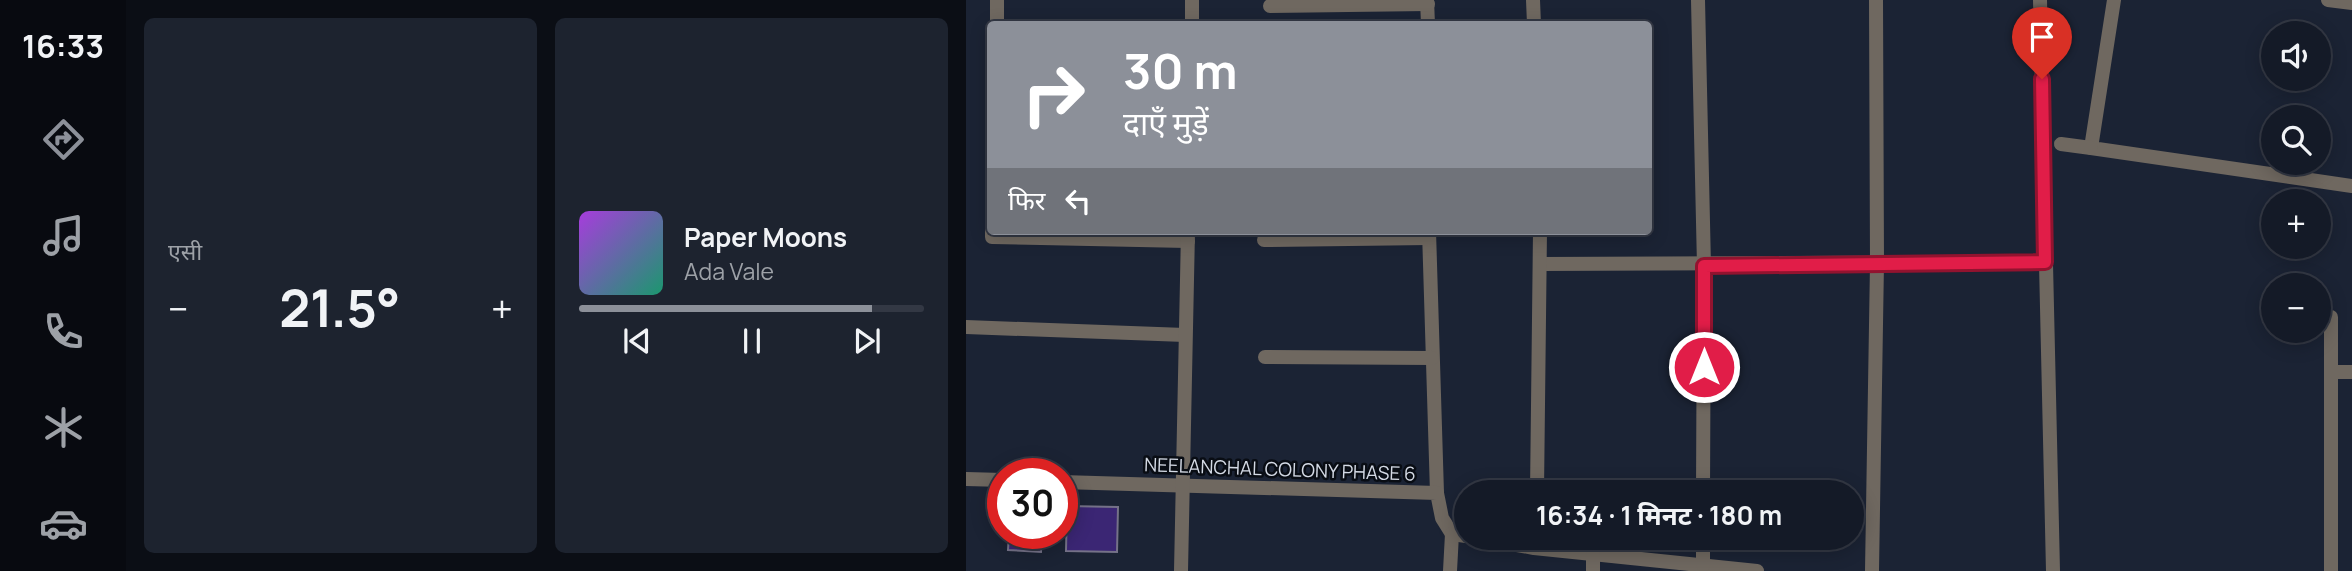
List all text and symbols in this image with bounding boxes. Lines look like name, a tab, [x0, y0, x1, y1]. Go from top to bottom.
pin	[2012, 7, 2072, 79]
icon: arrive	[2023, 18, 2061, 56]
map controls	[2261, 21, 2331, 343]
button: sound	[2261, 21, 2331, 91]
text: 16:33	[22, 24, 104, 68]
text: 30 m	[1123, 37, 1238, 104]
icon: right	[1008, 49, 1099, 140]
text: दाएँ मुड़ें	[1123, 101, 1209, 145]
button: search	[2261, 105, 2331, 175]
icon: directions	[39, 115, 88, 164]
text: फिर	[1008, 182, 1045, 218]
icon: left	[1059, 182, 1097, 220]
button: +	[2261, 189, 2331, 259]
icon: music	[39, 211, 88, 260]
text: Paper Moons	[684, 219, 847, 255]
text: एसी	[168, 235, 202, 267]
text: Ada Vale	[684, 255, 774, 287]
text: 21.5°	[279, 272, 400, 343]
button: −	[2261, 273, 2331, 343]
text: −	[168, 282, 189, 334]
text: +	[491, 282, 513, 334]
icon: phone	[39, 307, 88, 356]
icon: previous	[618, 322, 656, 360]
icon: pause	[733, 322, 771, 360]
icon: next	[848, 322, 886, 360]
position arrow	[1667, 330, 1741, 404]
icon: climate	[39, 403, 88, 452]
street label: NEELANCHAL COLONY PHASE 6	[1144, 451, 1416, 487]
speed limit sign: 30	[987, 458, 1078, 549]
text: 16:34 · 1 मिनट · 180 m	[1536, 497, 1782, 533]
icon: car	[39, 499, 88, 548]

